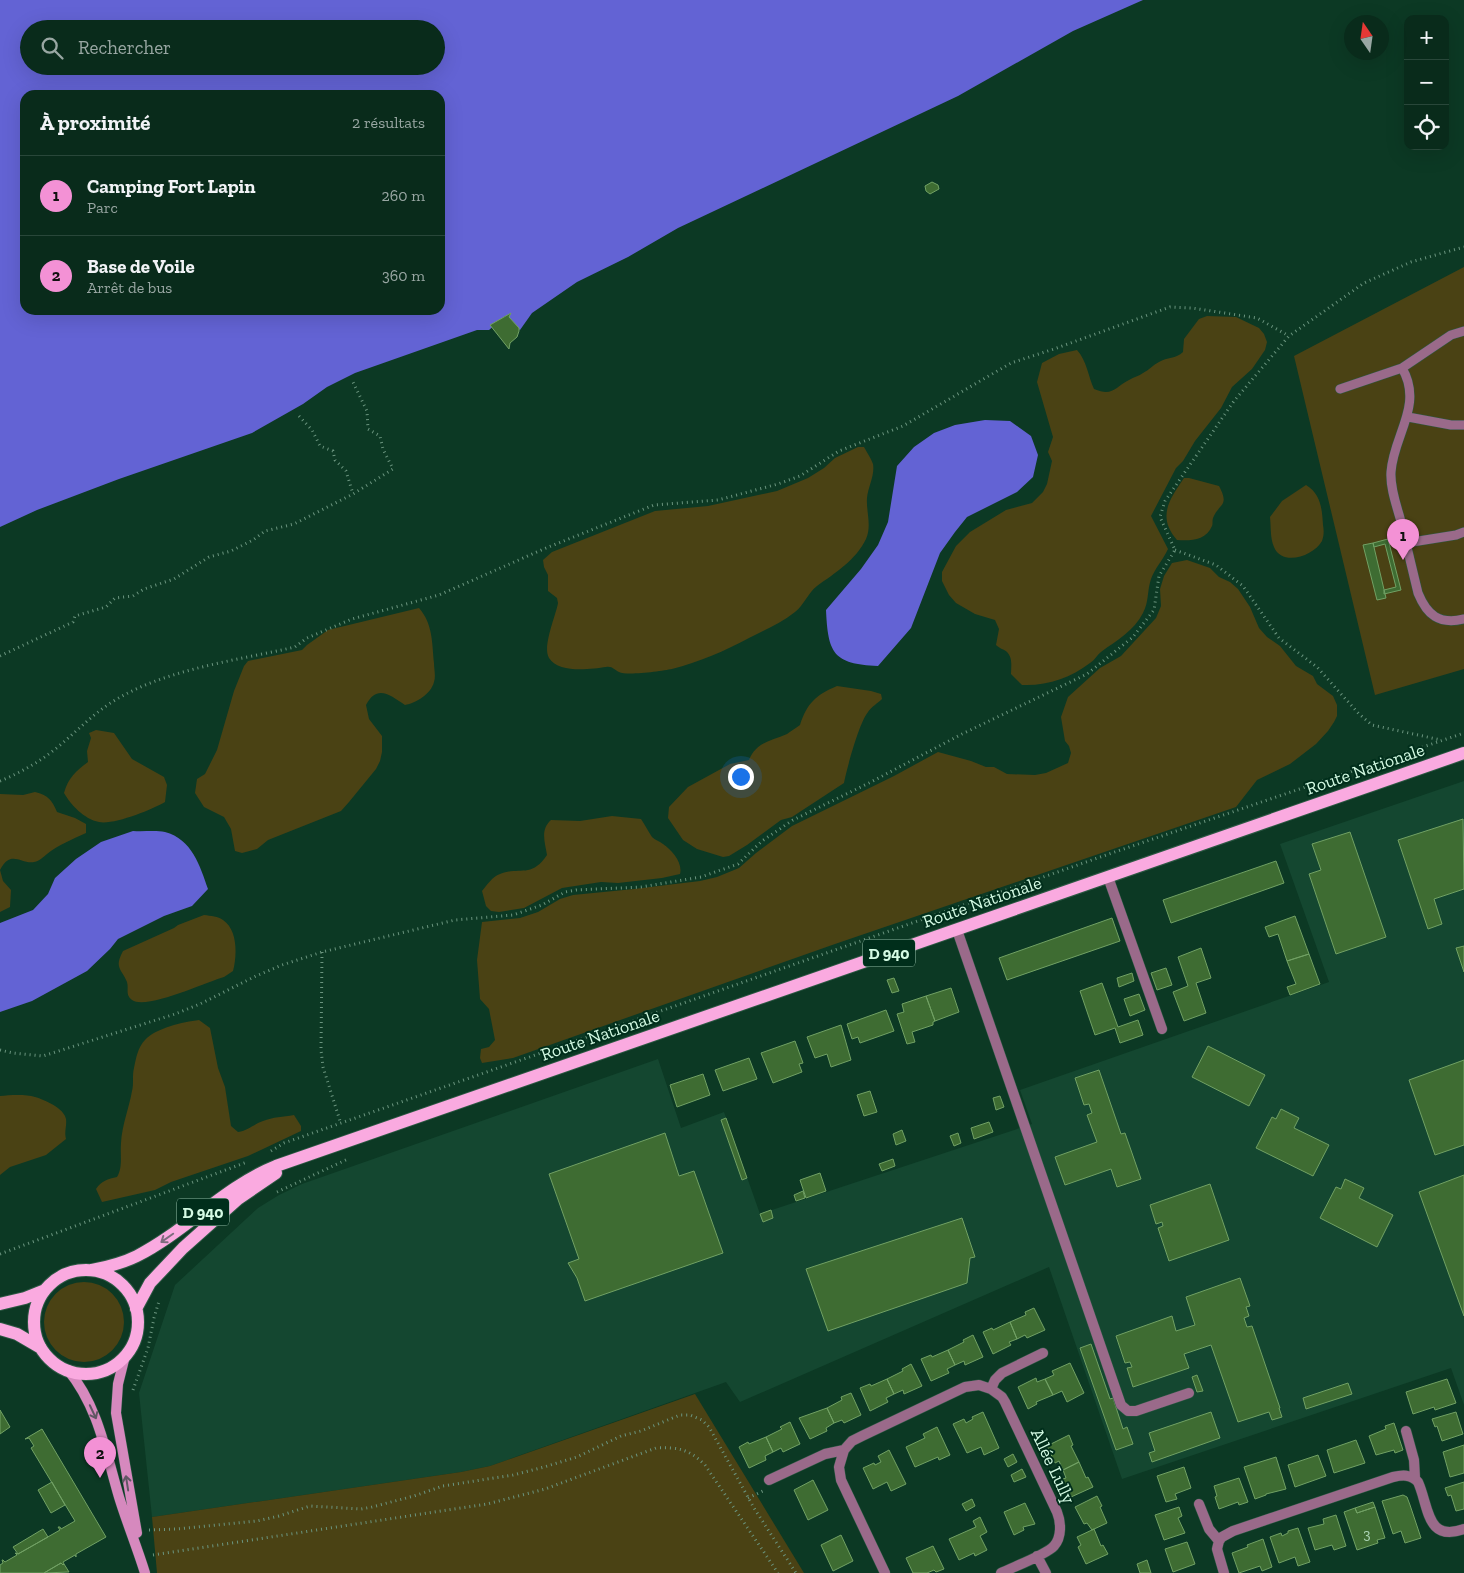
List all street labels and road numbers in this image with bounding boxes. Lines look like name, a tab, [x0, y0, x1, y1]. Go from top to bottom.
street label: Route Nationale	[1303, 738, 1427, 800]
street label: Route Nationale	[920, 871, 1044, 933]
road number: D 940	[863, 940, 915, 966]
street label: Route Nationale	[538, 1004, 662, 1066]
road number: D 940	[177, 1198, 229, 1226]
street label: Allée Lully	[1026, 1425, 1080, 1508]

